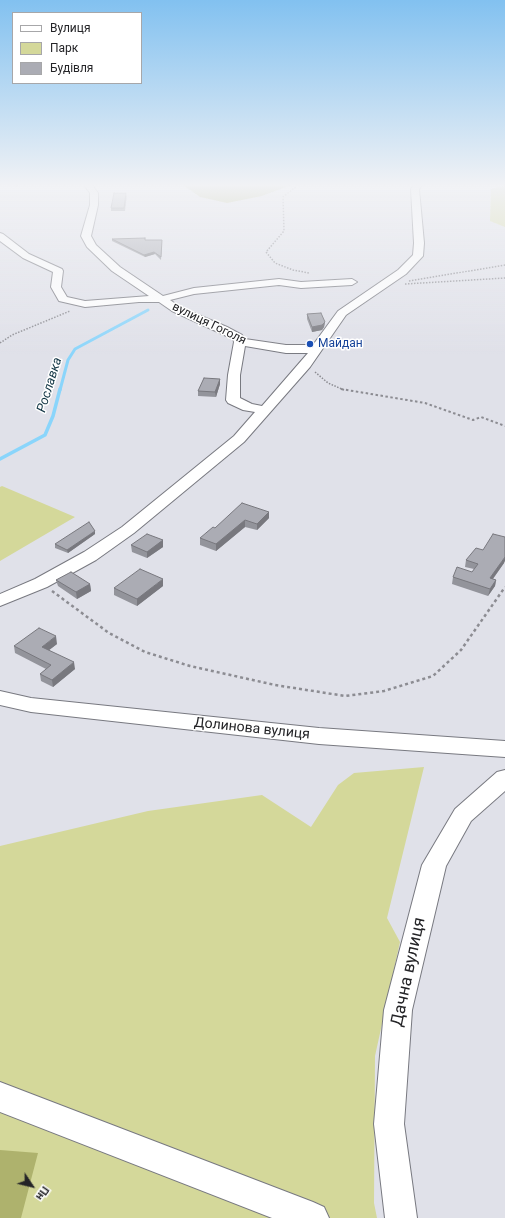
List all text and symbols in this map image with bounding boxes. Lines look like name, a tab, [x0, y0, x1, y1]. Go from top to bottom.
legend	[12, 12, 142, 84]
text: Вулиця	[50, 21, 91, 35]
text: Парк	[50, 41, 78, 55]
text: Будівля	[50, 61, 93, 75]
street label: вулиця Гоголя	[170, 300, 248, 348]
place label: Майдан	[318, 337, 363, 351]
marker: Майдан	[305, 339, 315, 349]
water label: Рославка	[34, 356, 66, 414]
street label: Долинова вулиця	[193, 715, 311, 743]
street label: Дачна вулиця	[387, 916, 431, 1028]
north arrow	[12, 1166, 52, 1206]
text: Пн	[33, 1184, 52, 1203]

